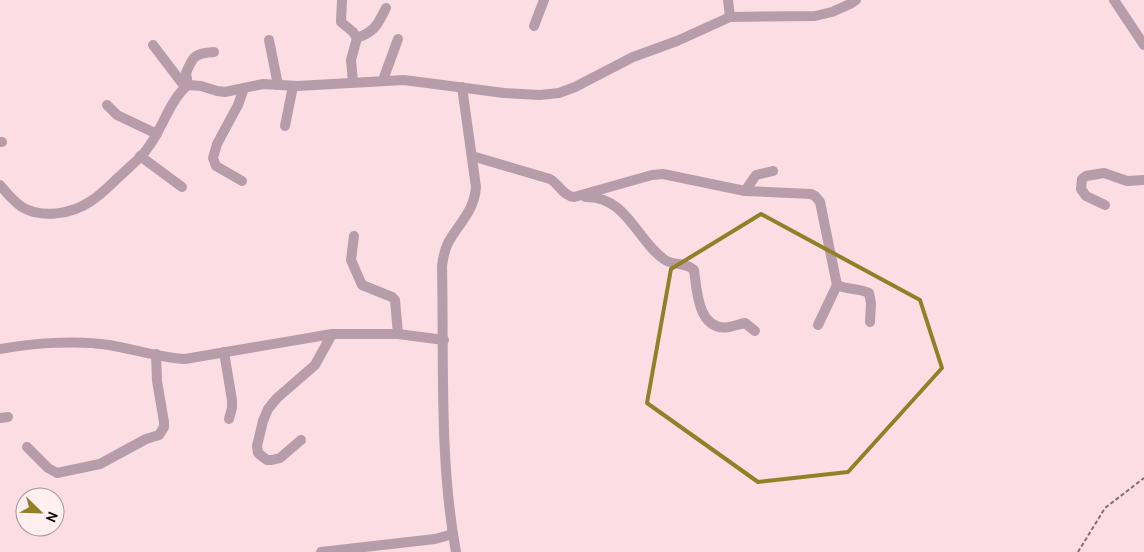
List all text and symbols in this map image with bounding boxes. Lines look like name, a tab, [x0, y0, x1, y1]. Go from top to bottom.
north arrow	[15, 487, 65, 537]
text: N	[42, 509, 62, 525]

